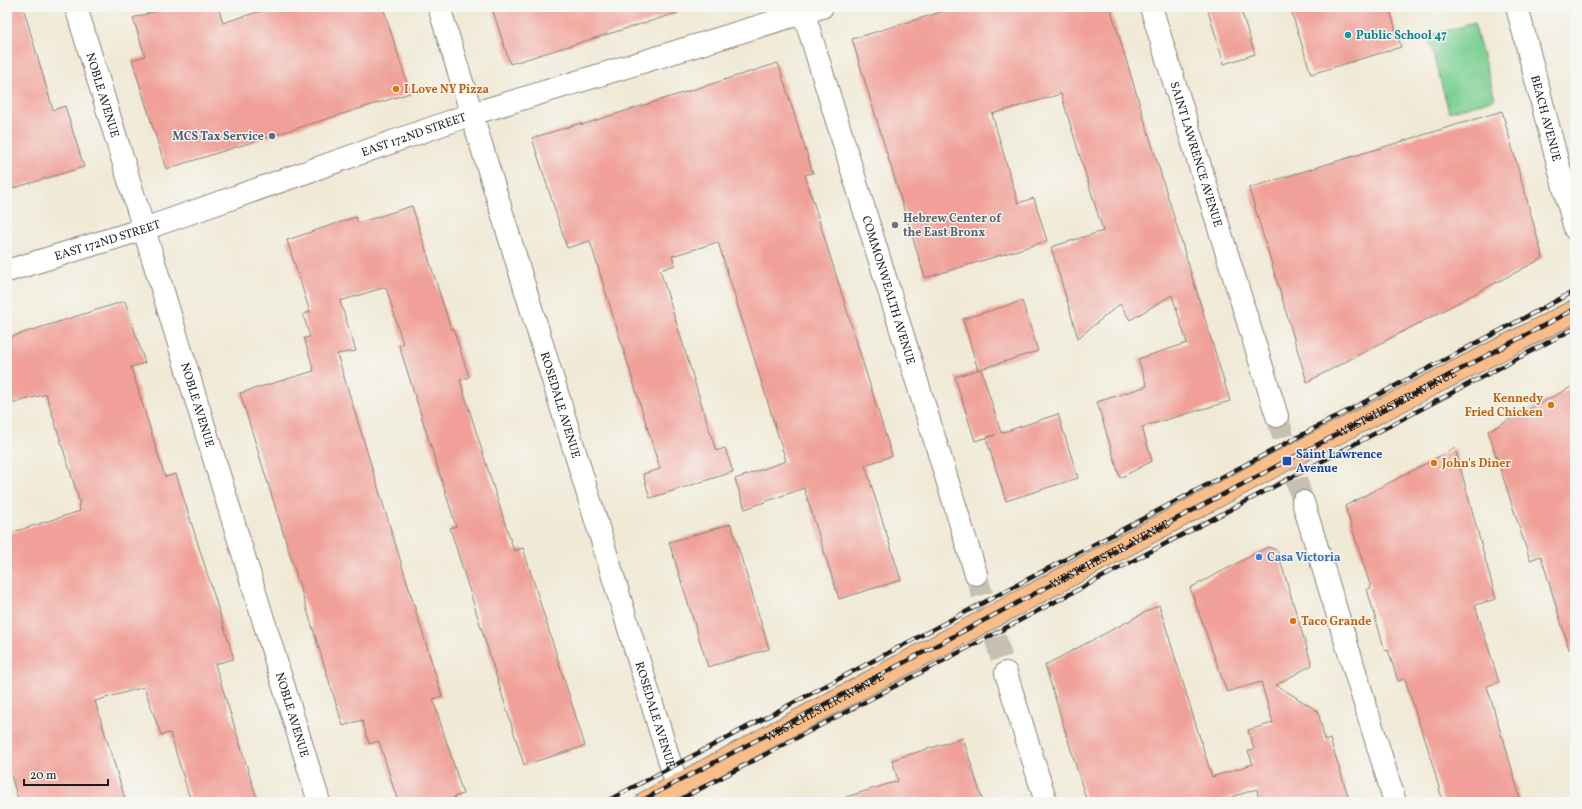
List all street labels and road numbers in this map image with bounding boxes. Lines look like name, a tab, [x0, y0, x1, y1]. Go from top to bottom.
street label: NOBLE AVENUE	[81, 51, 122, 140]
street label: BEACH AVENUE	[1526, 74, 1564, 163]
street label: SAINT LAWRENCE AVENUE	[1165, 80, 1225, 229]
street label: EAST 172ND STREET	[359, 110, 468, 161]
street label: COMMONWEALTH AVENUE	[858, 214, 918, 367]
street label: EAST 172ND STREET	[53, 217, 163, 265]
street label: ROSEDALE AVENUE	[536, 350, 583, 460]
street label: NOBLE AVENUE	[176, 361, 217, 449]
street label: WESTCHESTER AVENUE	[1334, 366, 1460, 442]
street label: WESTCHESTER AVENUE	[1047, 517, 1173, 593]
street label: ROSEDALE AVENUE	[631, 660, 678, 770]
street label: WESTCHESTER AVENUE	[762, 669, 887, 746]
street label: NOBLE AVENUE	[271, 671, 312, 759]

